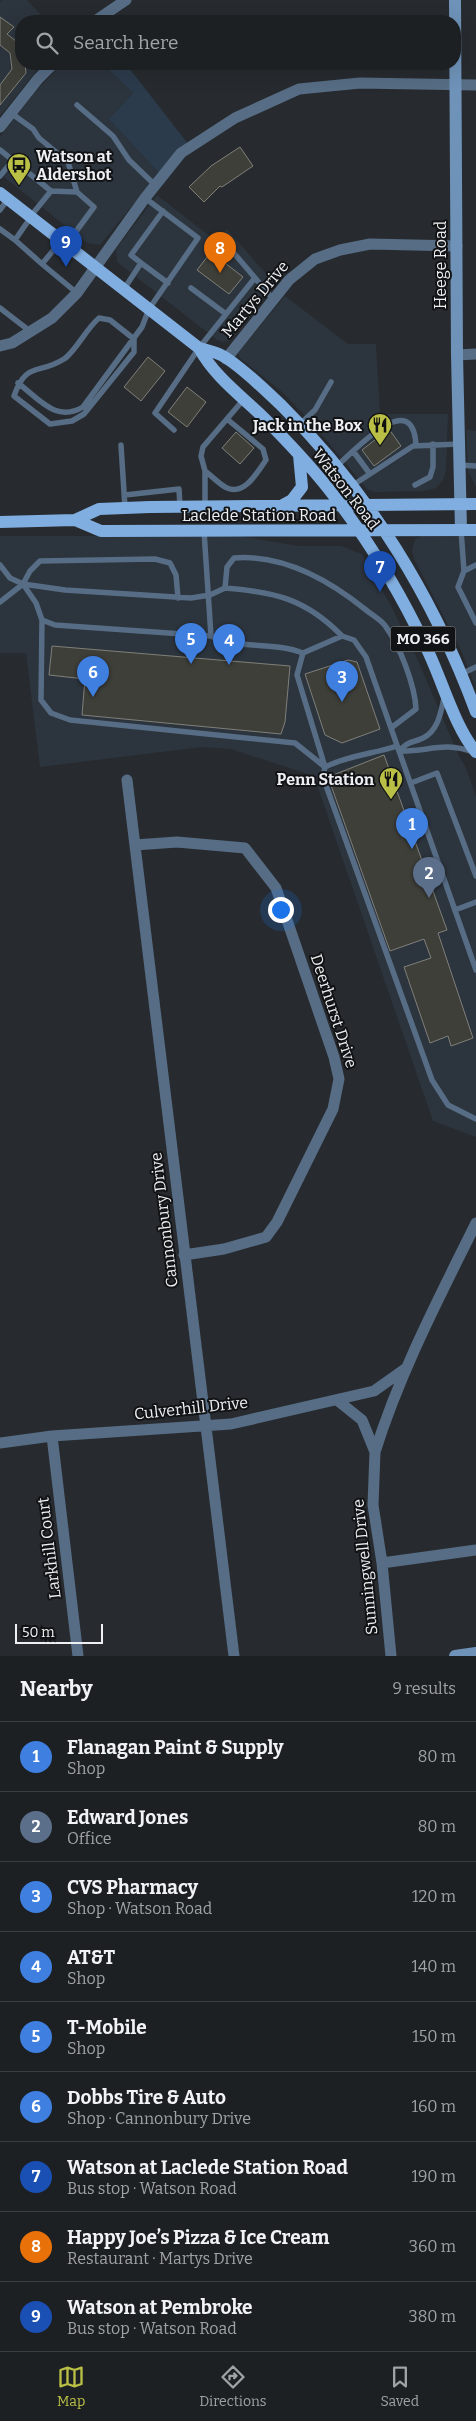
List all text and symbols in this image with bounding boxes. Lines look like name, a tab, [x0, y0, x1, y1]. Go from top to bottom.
search box	[15, 15, 461, 70]
icon: search	[33, 29, 61, 57]
text: Search here	[73, 31, 178, 54]
place label: Watson at Aldershot	[36, 147, 113, 184]
bus stop icon: Watson at Aldershot	[6, 152, 32, 186]
street label: Heege Road	[431, 220, 450, 309]
pin: 9	[50, 226, 82, 267]
pin: 8	[204, 232, 236, 273]
street label: Martys Drive	[218, 257, 292, 341]
restaurant icon: Jack in the Box	[367, 412, 393, 446]
place label: Jack in the Box	[252, 416, 362, 435]
street label: Watson Road	[309, 445, 384, 534]
street label: Laclede Station Road	[182, 506, 337, 525]
pin: 7	[364, 551, 396, 592]
pin: 5	[175, 623, 207, 664]
pin: 4	[213, 624, 245, 665]
road number: MO 366	[390, 626, 456, 652]
pin: 6	[77, 656, 109, 697]
pin: 3	[326, 661, 358, 702]
restaurant icon: Penn Station	[378, 766, 404, 800]
place label: Penn Station	[277, 770, 375, 789]
pin: 1	[396, 808, 428, 849]
pin: 2	[413, 857, 445, 898]
your location	[268, 897, 294, 923]
street label: Deerhurst Drive	[307, 952, 361, 1070]
street label: Cannonbury Drive	[146, 1151, 182, 1289]
street label: Culverhill Drive	[133, 1393, 249, 1423]
street label: Larkhill Court	[33, 1496, 65, 1600]
street label: Sunningwell Drive	[348, 1498, 382, 1636]
scale bar	[15, 1621, 102, 1644]
text: 50 m	[22, 1624, 55, 1641]
text: Nearby	[20, 1676, 93, 1702]
text: 9 results	[393, 1679, 456, 1698]
text: Flanagan Paint & Supply	[67, 1736, 284, 1759]
text: 1	[33, 1747, 39, 1766]
text: 80 m	[418, 1747, 456, 1766]
text: Shop	[67, 1759, 105, 1778]
text: Edward Jones	[67, 1806, 188, 1829]
text: 2	[31, 1817, 41, 1836]
text: 80 m	[418, 1817, 456, 1836]
text: Office	[67, 1829, 112, 1848]
text: CVS Pharmacy	[67, 1876, 198, 1899]
text: 3	[31, 1887, 41, 1906]
text: 120 m	[412, 1887, 456, 1906]
text: Shop · Watson Road	[67, 1899, 212, 1918]
text: AT&T	[67, 1946, 115, 1969]
text: 4	[31, 1957, 41, 1976]
text: 140 m	[411, 1957, 456, 1976]
text: Shop	[67, 1969, 105, 1988]
text: T-Mobile	[67, 2016, 147, 2039]
text: 5	[32, 2027, 40, 2046]
text: 150 m	[412, 2027, 456, 2046]
text: Shop	[67, 2039, 105, 2058]
text: Dobbs Tire & Auto	[67, 2086, 226, 2109]
text: 6	[31, 2097, 41, 2116]
text: 160 m	[411, 2097, 456, 2116]
text: Shop · Cannonbury Drive	[67, 2109, 251, 2128]
text: Watson at Laclede Station Road	[67, 2156, 348, 2179]
text: 7	[32, 2167, 40, 2186]
text: 190 m	[411, 2167, 456, 2186]
text: Bus stop · Watson Road	[67, 2179, 237, 2198]
text: Happy Joe’s Pizza & Ice Cream	[67, 2226, 329, 2249]
text: 8	[31, 2237, 41, 2256]
text: 360 m	[409, 2237, 456, 2256]
text: Restaurant · Martys Drive	[67, 2249, 253, 2268]
text: Watson at Pembroke	[67, 2296, 253, 2319]
text: 9	[31, 2307, 41, 2326]
text: 380 m	[409, 2307, 456, 2326]
text: Bus stop · Watson Road	[67, 2319, 237, 2338]
tab: Map	[57, 2363, 85, 2410]
tab: Directions	[199, 2363, 267, 2410]
tab: Saved	[381, 2363, 419, 2410]

